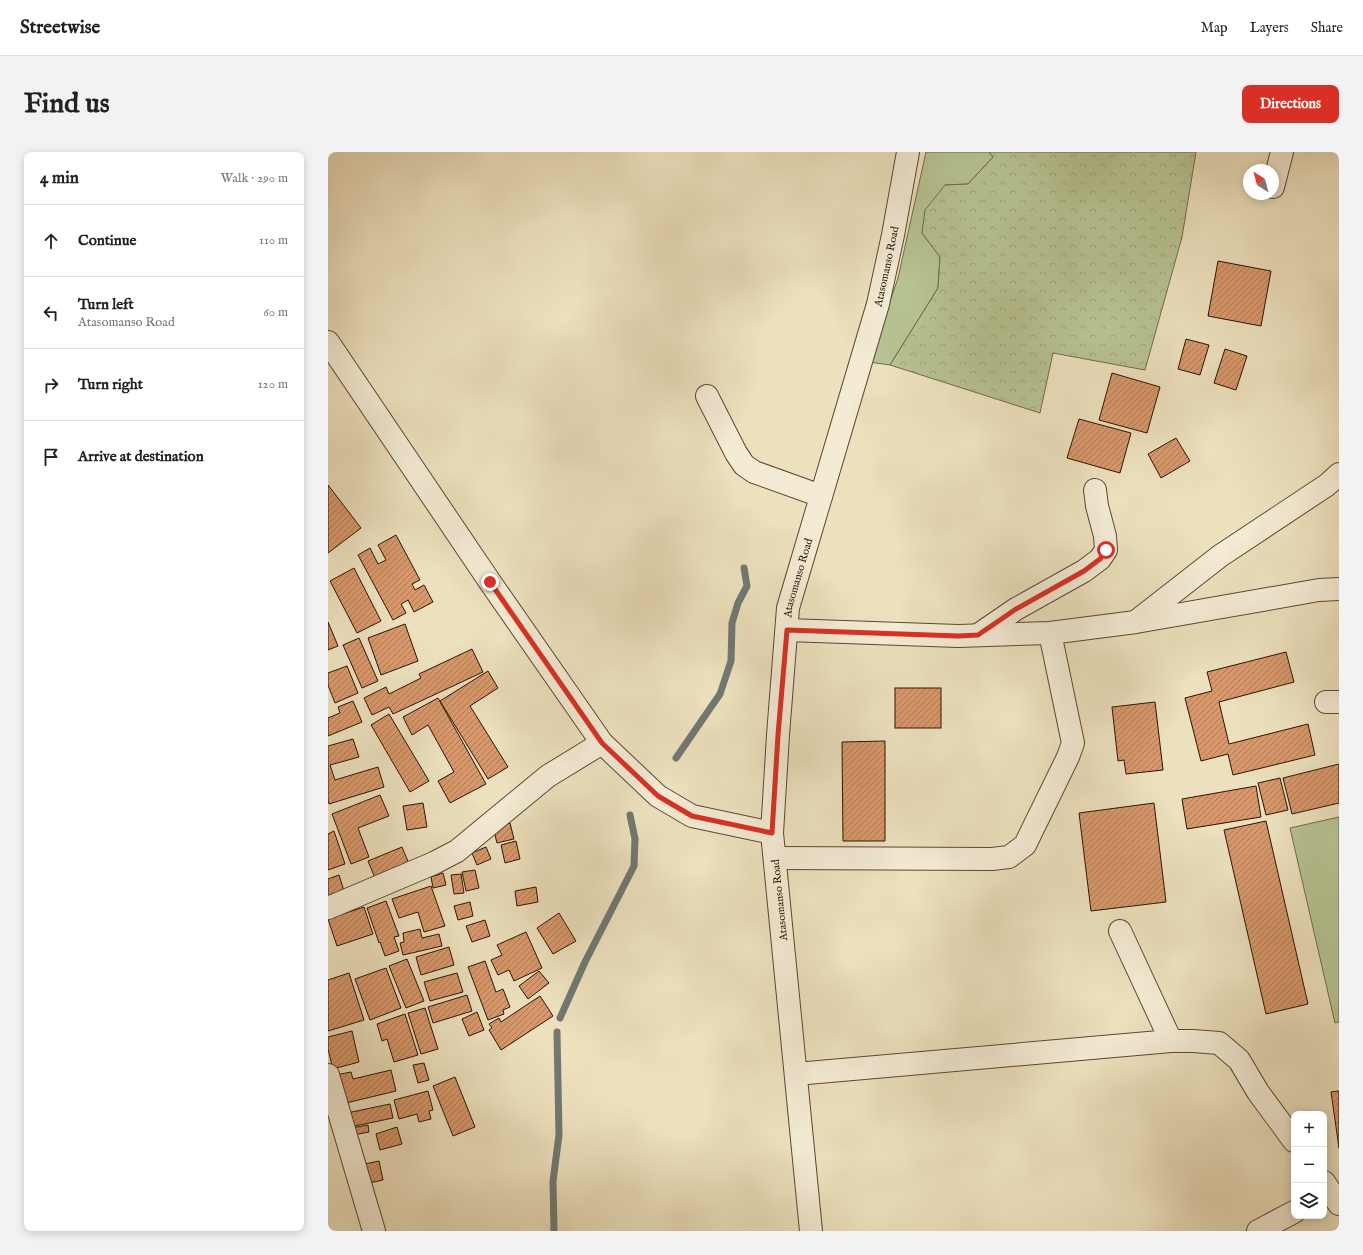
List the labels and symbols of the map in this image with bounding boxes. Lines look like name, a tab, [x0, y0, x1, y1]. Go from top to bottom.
north arrow	[1243, 164, 1279, 200]
street label: Atasomanso Road	[871, 225, 902, 309]
street label: Atasomanso Road	[781, 537, 816, 619]
route start	[1097, 541, 1115, 559]
route end	[481, 573, 499, 591]
street label: Atasomanso Road	[769, 858, 791, 942]

